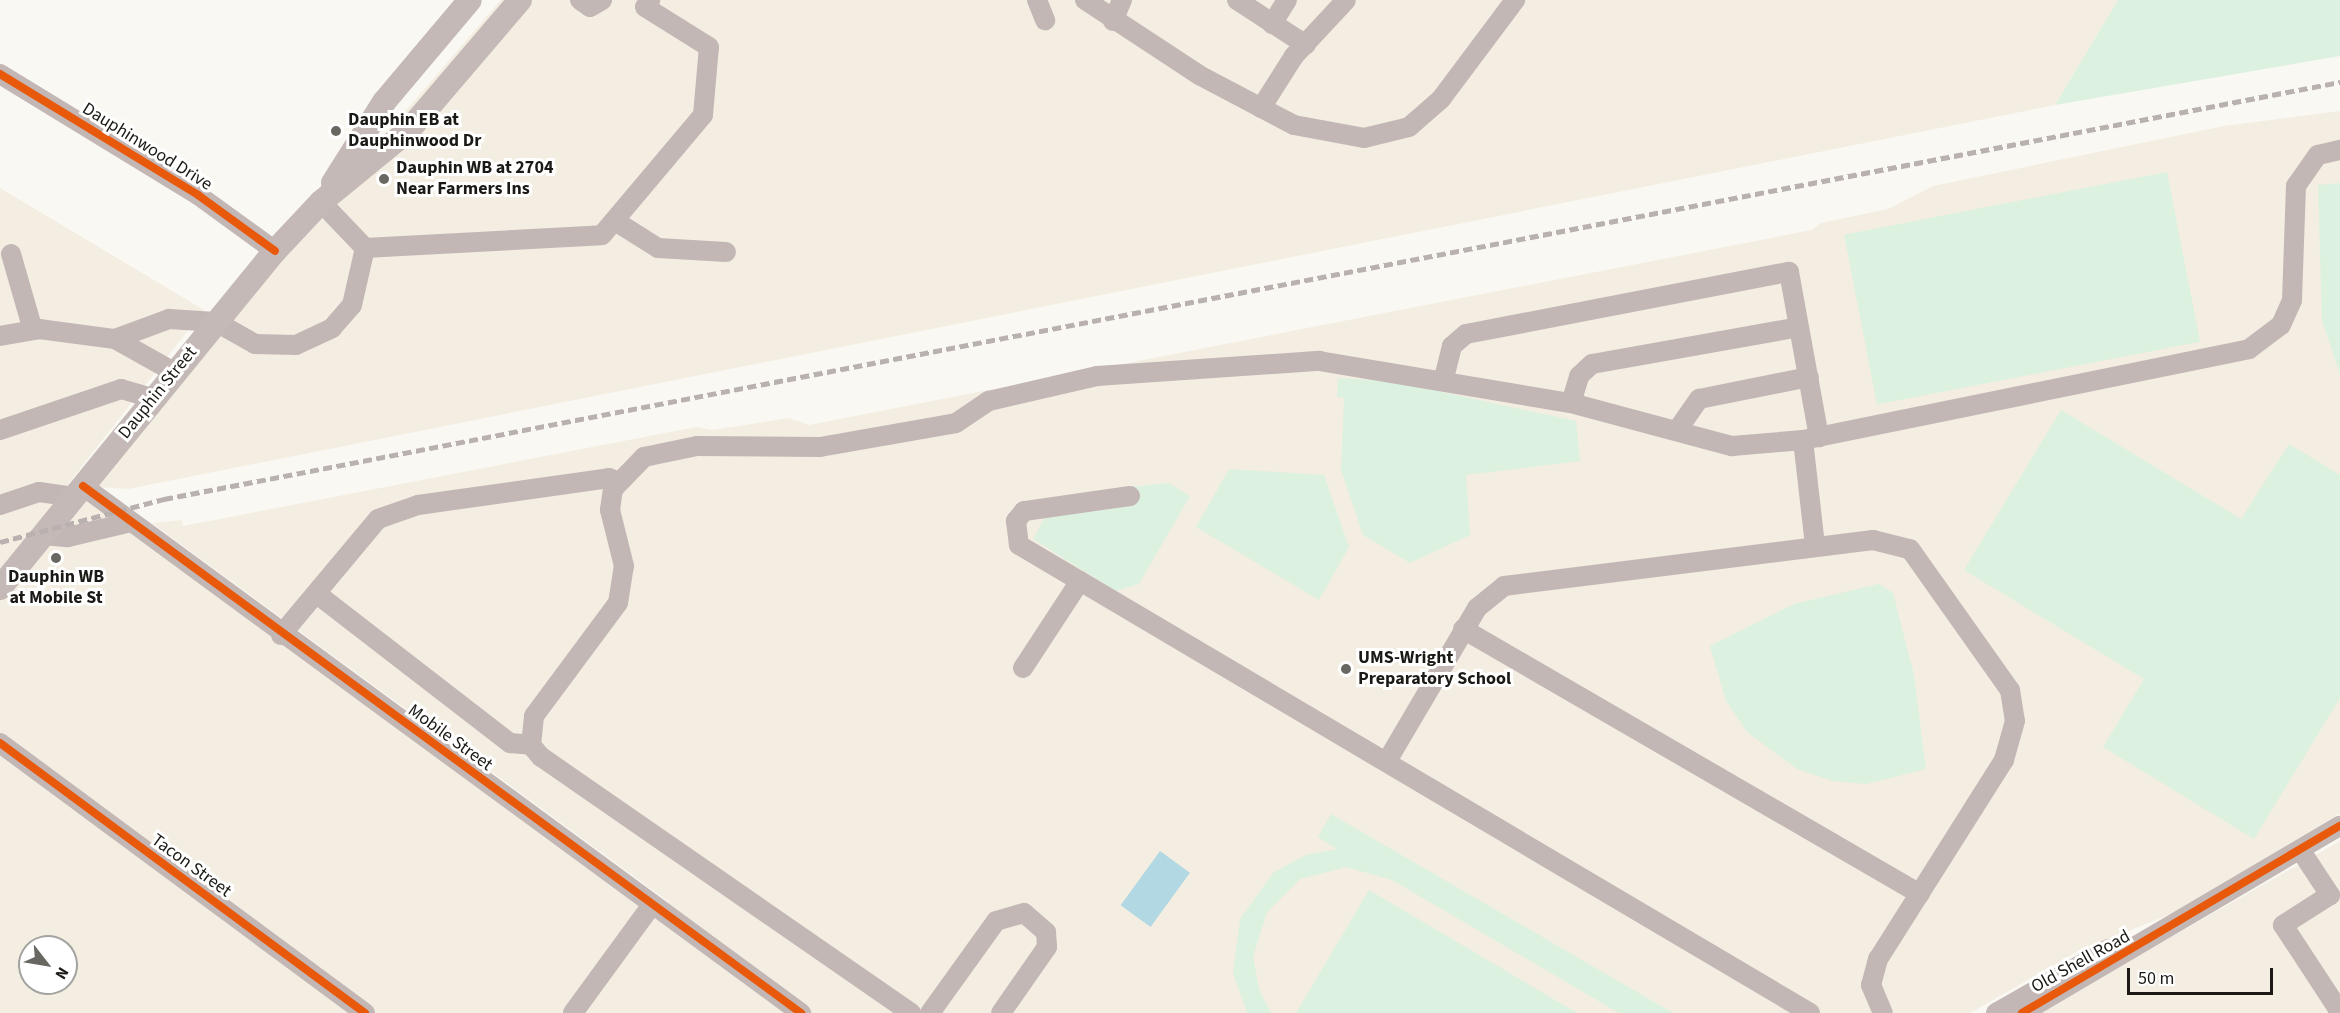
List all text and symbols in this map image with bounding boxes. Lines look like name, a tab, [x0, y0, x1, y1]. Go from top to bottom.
street label: Dauphinwood Drive	[78, 98, 216, 196]
place label: Dauphin EB at Dauphinwood Dr	[348, 110, 481, 152]
marker: Dauphin EB at Dauphinwood Dr	[329, 124, 343, 138]
place label: Dauphin WB at 2704 Near Farmers Ins	[396, 158, 553, 201]
marker: Dauphin WB at 2704 Near Farmers Ins	[377, 172, 391, 186]
street label: Dauphin Street	[114, 342, 202, 444]
marker: Dauphin WB at Mobile St	[49, 551, 63, 565]
place label: Dauphin WB at Mobile St	[8, 567, 104, 610]
place label: UMS-Wright Preparatory School	[1358, 648, 1511, 690]
marker: UMS-Wright Preparatory School	[1339, 662, 1353, 676]
street label: Mobile Street	[403, 700, 497, 776]
street label: Tacon Street	[147, 830, 235, 902]
street label: Old Shell Road	[2028, 926, 2134, 998]
north arrow	[18, 935, 78, 995]
scale bar	[2130, 956, 2276, 994]
text: N	[50, 963, 74, 983]
text: 50 m	[2138, 966, 2174, 991]

